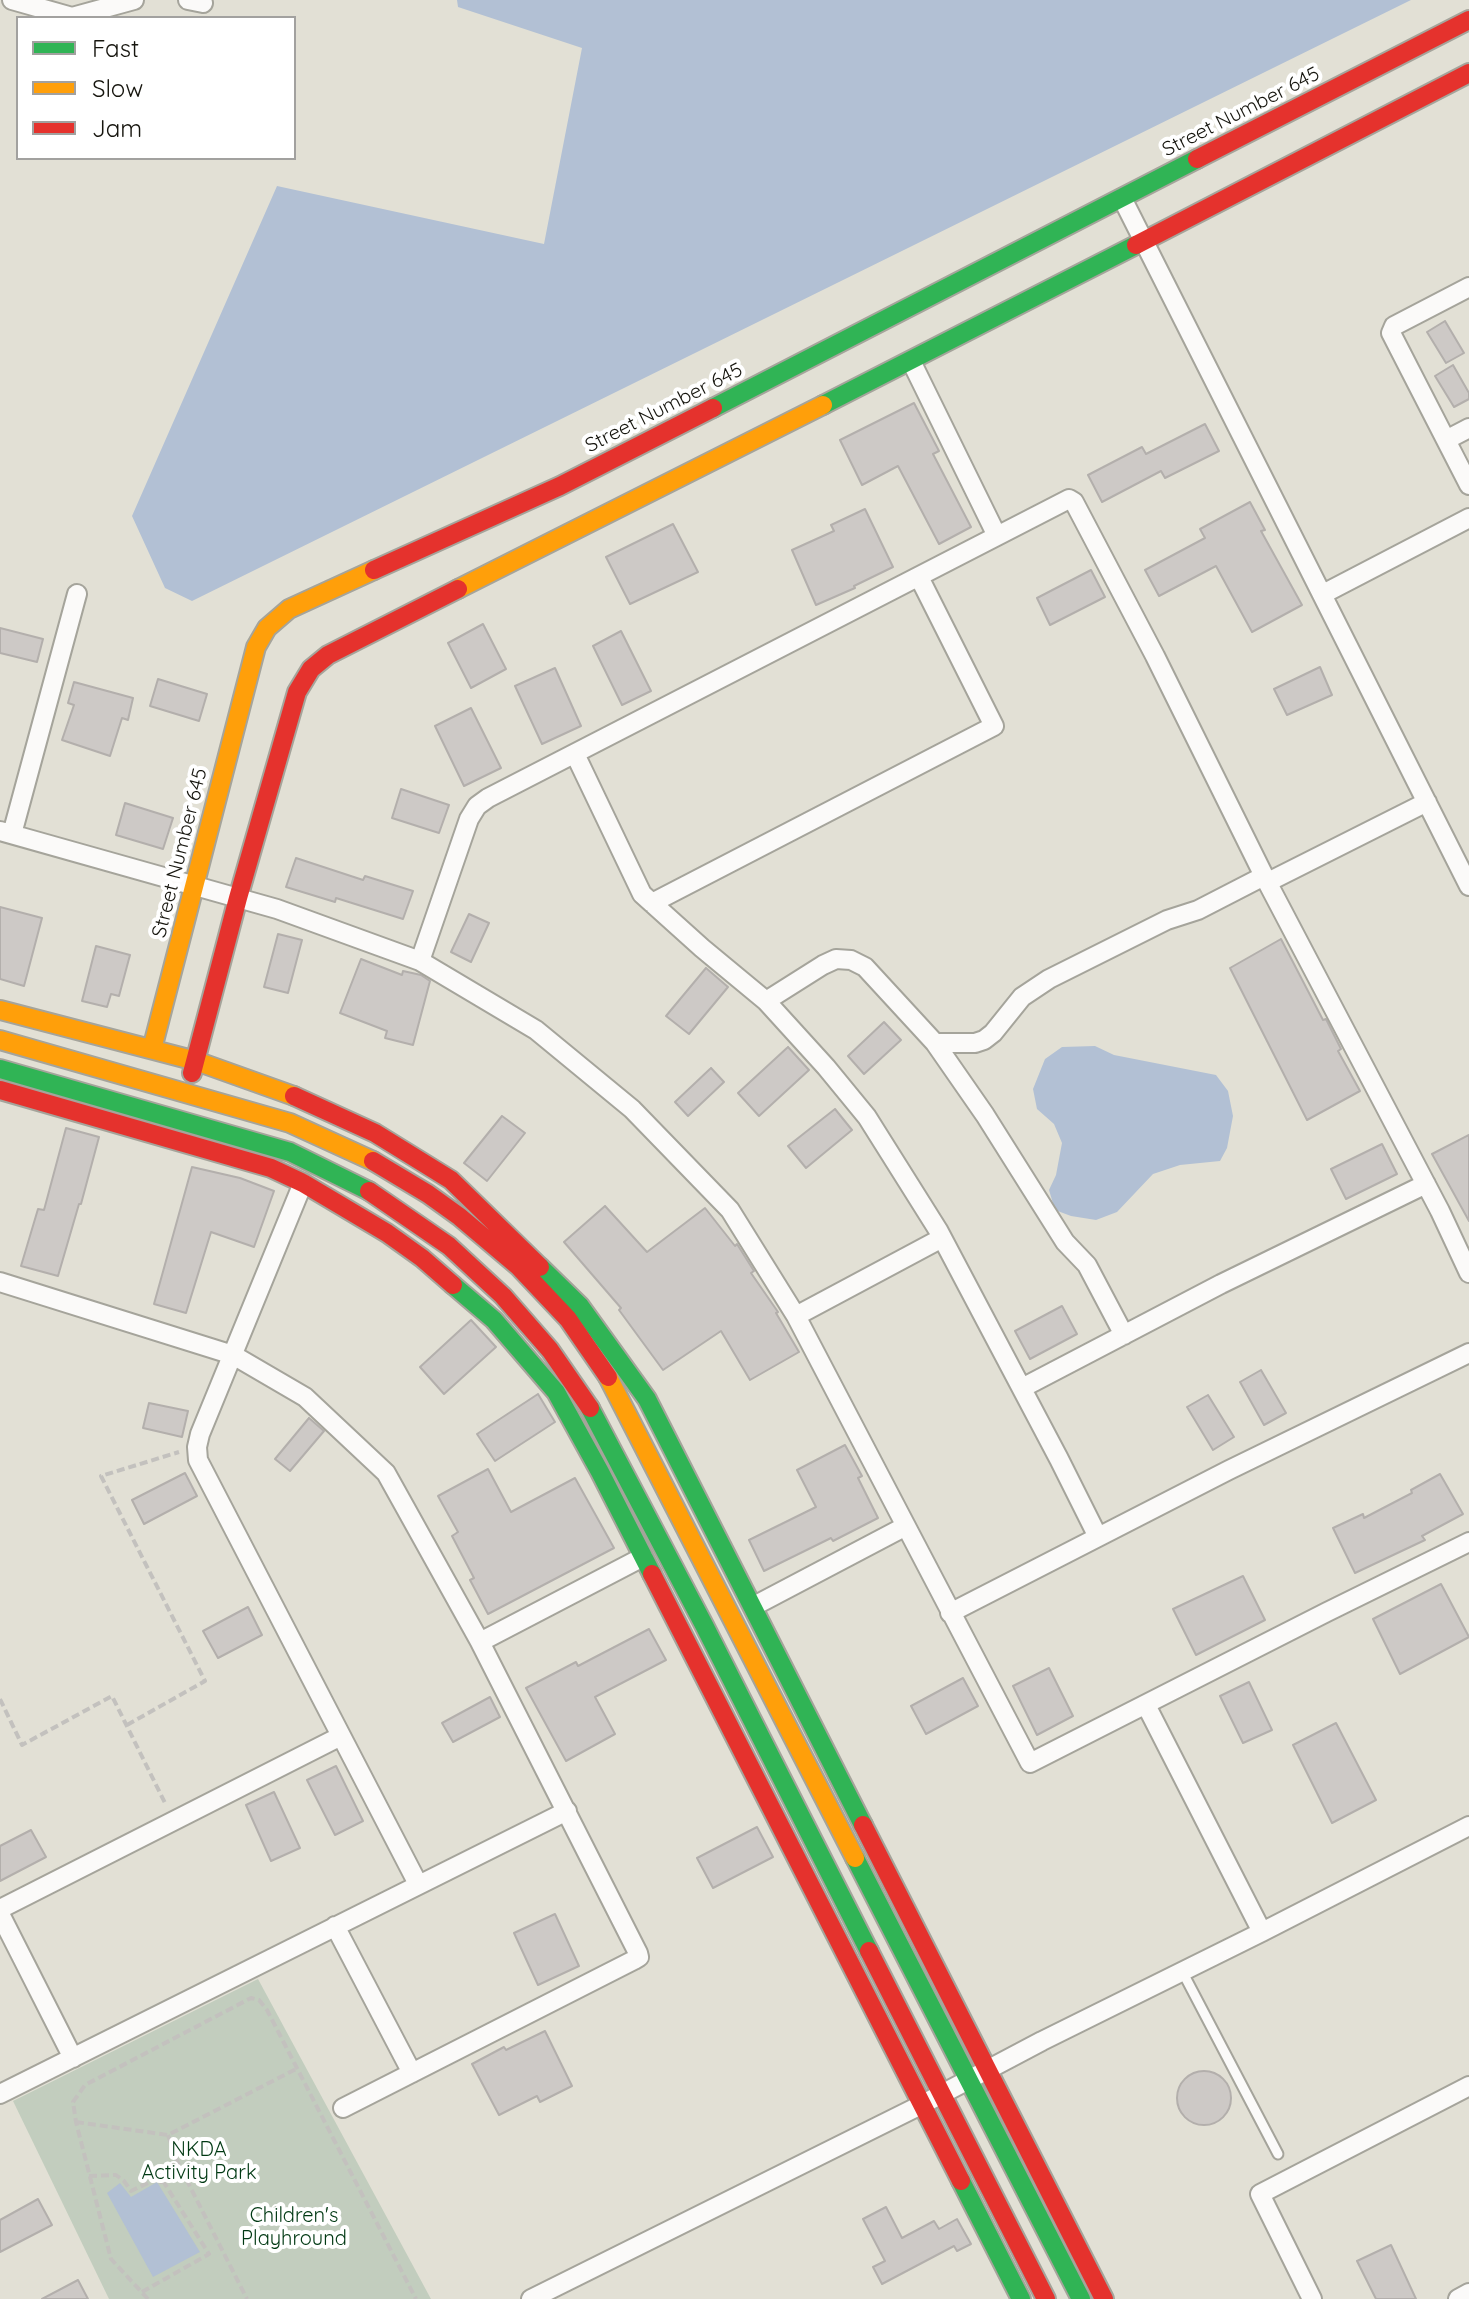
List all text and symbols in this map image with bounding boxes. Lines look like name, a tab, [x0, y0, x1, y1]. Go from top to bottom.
legend	[16, 16, 296, 160]
text: Fast	[92, 33, 139, 63]
street label: Street Number 645	[1158, 62, 1324, 162]
text: Slow	[92, 73, 143, 103]
text: Jam	[92, 113, 142, 143]
street label: Street Number 645	[581, 358, 747, 458]
street label: Street Number 645	[147, 766, 213, 940]
park label: NKDA Activity Park	[141, 2138, 257, 2185]
park label: Children's Playhround	[241, 2204, 347, 2251]

